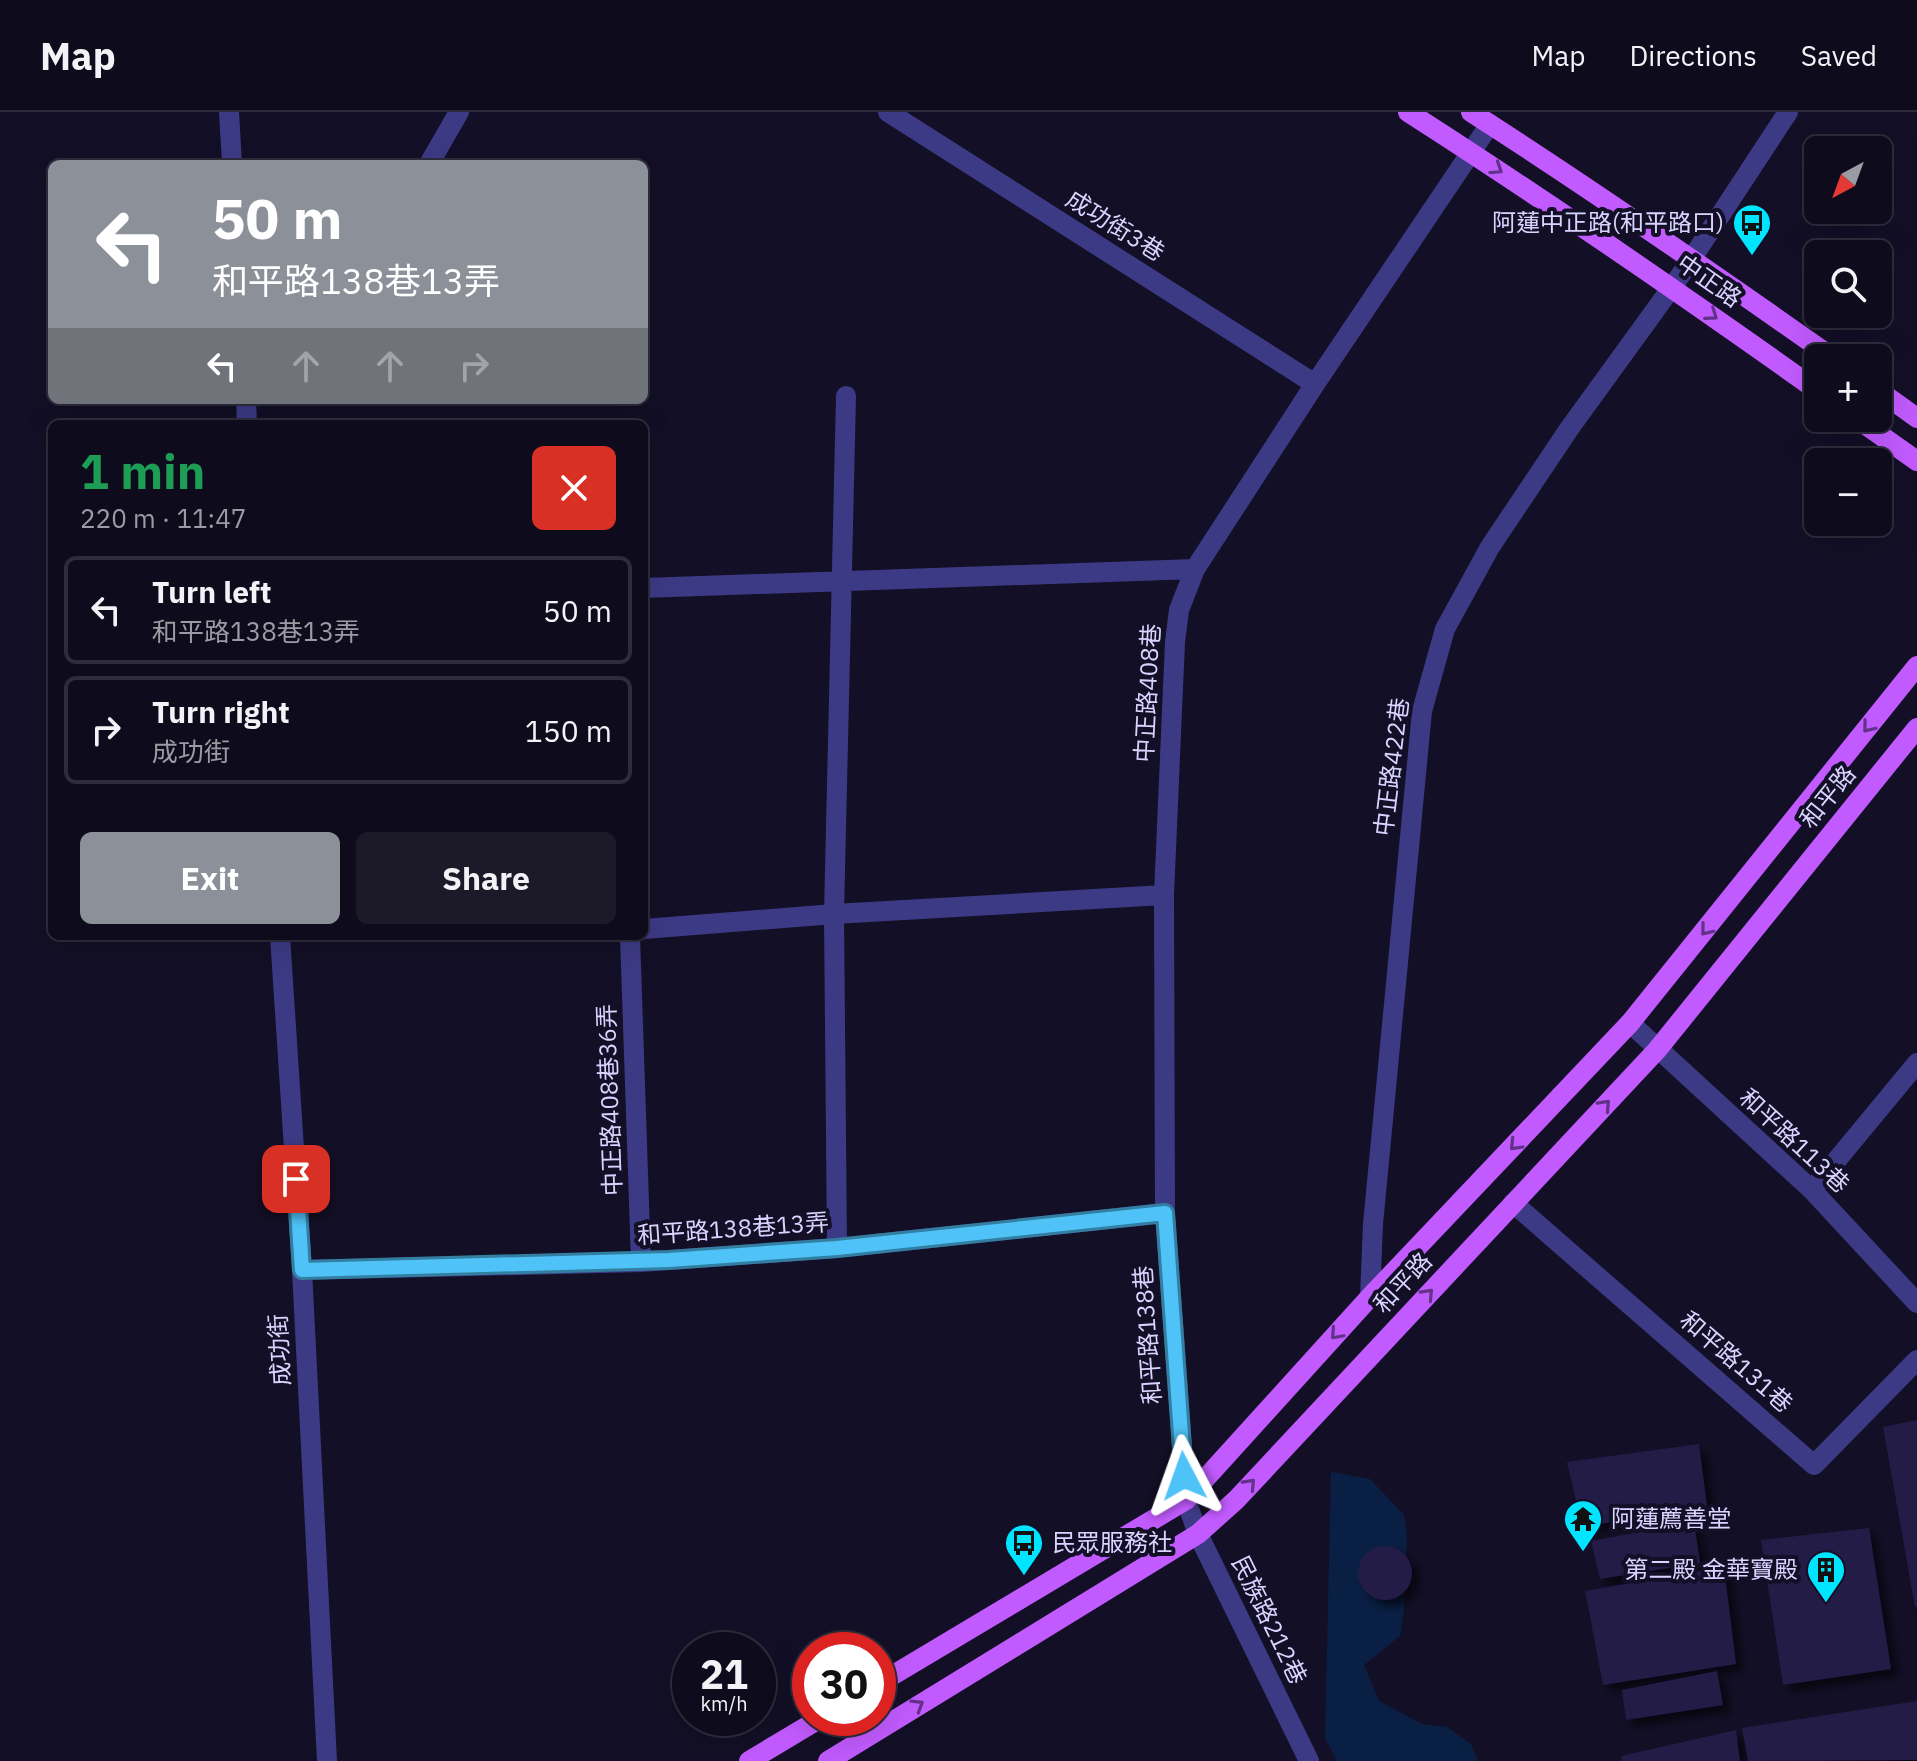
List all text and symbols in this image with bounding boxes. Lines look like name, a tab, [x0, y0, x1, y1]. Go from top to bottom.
text: Map	[40, 31, 116, 80]
text: Map	[1531, 37, 1585, 74]
text: Directions	[1629, 37, 1757, 74]
text: Saved	[1801, 37, 1877, 74]
north arrow	[1804, 136, 1892, 224]
map controls	[1804, 136, 1892, 536]
one-way arrow	[1488, 160, 1503, 175]
text: 50 m	[212, 182, 342, 254]
street label: 成功街3巷	[1060, 182, 1171, 268]
icon: left	[80, 192, 184, 296]
bus stop icon: 阿蓮中正路(和平路口)	[1731, 202, 1773, 257]
place label: 阿蓮中正路(和平路口)	[1492, 206, 1724, 238]
button: search	[1804, 240, 1892, 328]
street label: 中正路	[1671, 246, 1748, 314]
text: 和平路138巷13弄	[212, 257, 500, 304]
one-way arrow	[1704, 305, 1718, 320]
icon: left	[200, 344, 244, 388]
icon: ahead	[284, 344, 328, 388]
icon: ahead	[368, 344, 412, 388]
icon: right	[452, 344, 496, 388]
button: +	[1804, 344, 1892, 432]
text: 1 min	[80, 440, 205, 502]
button: close	[532, 446, 616, 530]
button: −	[1804, 448, 1892, 536]
text: 220 m · 11:47	[80, 501, 246, 535]
text: Turn left	[152, 572, 271, 611]
icon: left	[84, 588, 128, 632]
text: 50 m	[543, 591, 612, 630]
text: 和平路138巷13弄	[152, 614, 360, 648]
street label: 中正路408巷	[1127, 623, 1167, 763]
text: Turn right	[152, 692, 290, 731]
street label: 中正路422巷	[1367, 696, 1415, 838]
icon: right	[84, 708, 128, 752]
text: 150 m	[525, 711, 612, 750]
one-way arrow	[1863, 718, 1878, 732]
text: 成功街	[152, 734, 230, 768]
street label: 和平路	[1792, 758, 1862, 834]
button: Exit	[80, 832, 340, 924]
button: Share	[356, 832, 616, 924]
one-way arrow	[1701, 920, 1715, 935]
street label: 中正路408巷36弄	[590, 1004, 628, 1197]
street label: 和平路113巷	[1733, 1081, 1856, 1199]
one-way arrow	[1596, 1100, 1611, 1114]
one-way arrow	[1509, 1136, 1524, 1150]
pin	[262, 1145, 330, 1213]
icon: arrive	[274, 1157, 318, 1201]
street label: 和平路138巷13弄	[636, 1205, 830, 1251]
street label: 和平路	[1366, 1245, 1439, 1320]
street label: 和平路138巷	[1126, 1265, 1168, 1406]
one-way arrow	[1418, 1289, 1432, 1304]
street label: 和平路131巷	[1674, 1304, 1800, 1419]
street label: 成功街	[261, 1313, 297, 1387]
one-way arrow	[1332, 1325, 1346, 1340]
position arrow	[1142, 1434, 1226, 1518]
one-way arrow	[1241, 1479, 1255, 1494]
temple icon: 阿蓮薦善堂	[1562, 1498, 1604, 1553]
place label: 阿蓮薦善堂	[1611, 1502, 1731, 1534]
bus stop icon: 民眾服務社	[1003, 1522, 1045, 1577]
place label: 民眾服務社	[1052, 1526, 1172, 1558]
building icon: 第二殿 金華寶殿	[1805, 1549, 1847, 1604]
street label: 民族路212巷	[1225, 1550, 1315, 1689]
place label: 第二殿 金華寶殿	[1624, 1553, 1798, 1585]
speed limit sign: 30	[792, 1632, 896, 1736]
text: 21	[700, 1648, 748, 1700]
text: km/h	[700, 1690, 748, 1717]
one-way arrow	[909, 1700, 924, 1715]

